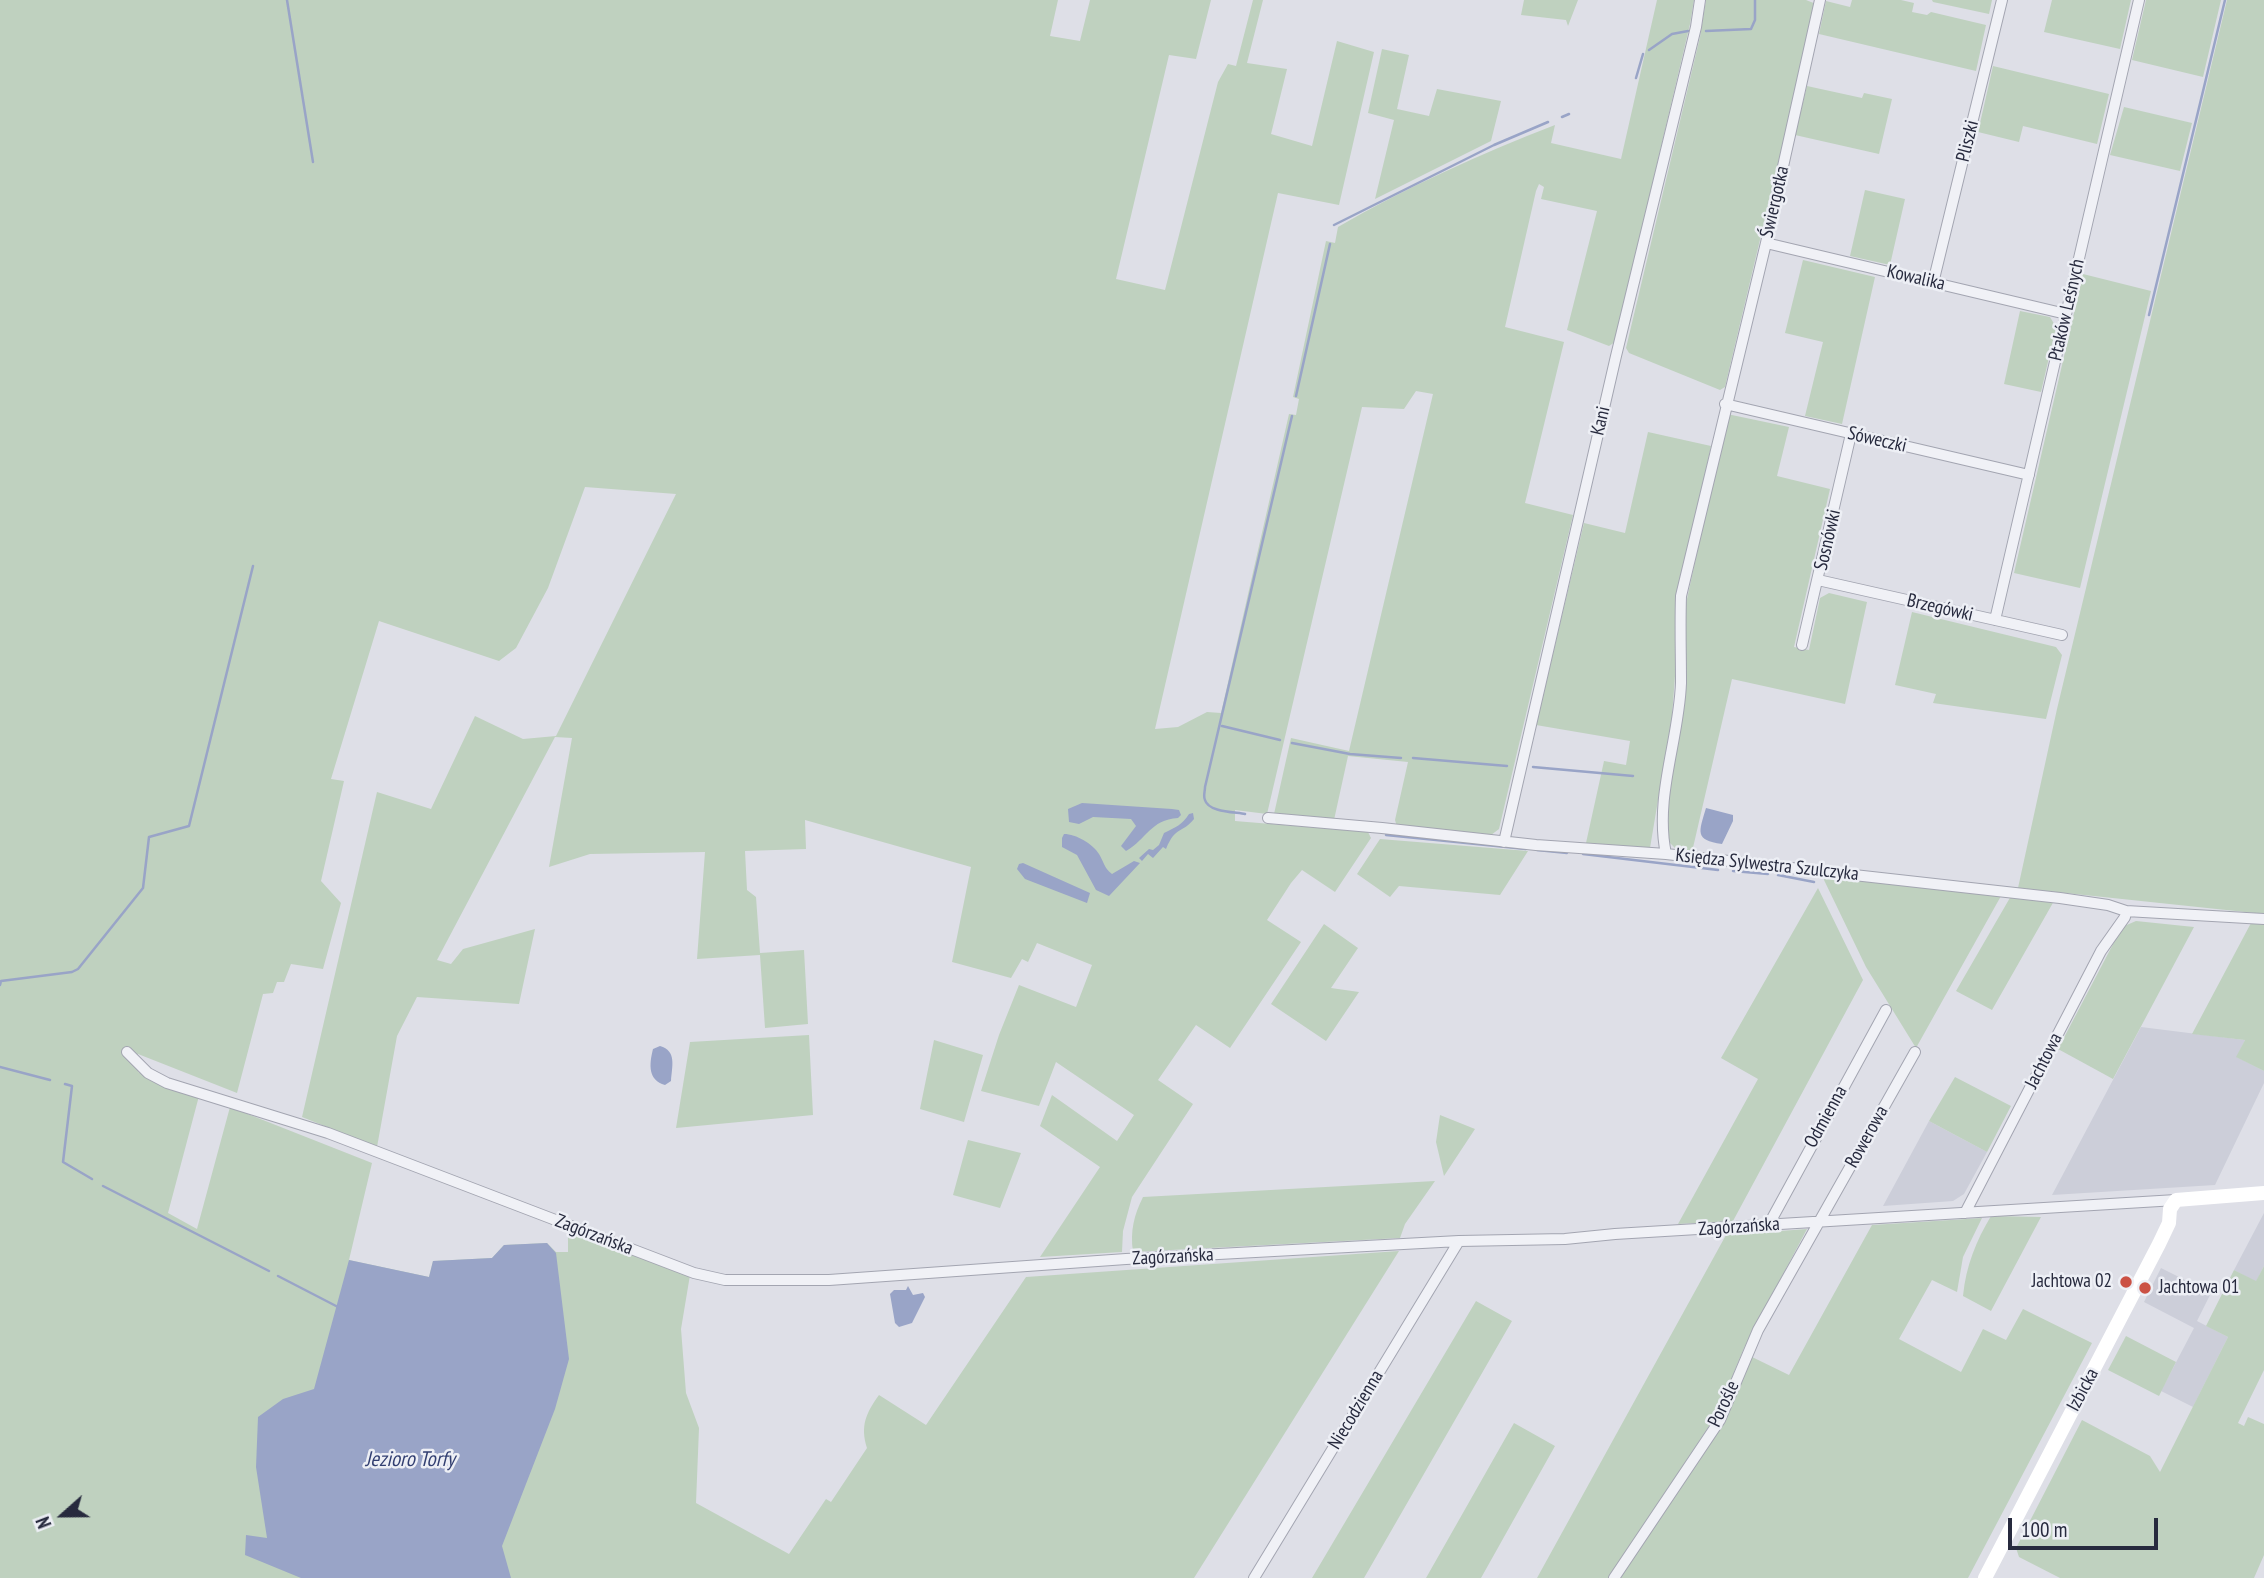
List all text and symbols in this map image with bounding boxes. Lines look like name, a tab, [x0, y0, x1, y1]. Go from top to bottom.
street label: Pliszki	[1952, 118, 1984, 164]
street label: Świergotka	[1756, 164, 1794, 240]
street label: Ptaków Leśnych	[2044, 257, 2090, 363]
street label: Kowalika	[1885, 260, 1947, 296]
street label: Kani	[1587, 404, 1615, 438]
street label: Sóweczki	[1845, 422, 1909, 458]
street label: Sosnówki	[1810, 507, 1846, 573]
street label: Brzegówki	[1905, 589, 1975, 627]
street label: Księdza Sylwestra Szulczyka	[1674, 844, 1860, 886]
street label: Jachtowa	[2020, 1029, 2068, 1093]
street label: Odmienna	[1800, 1082, 1852, 1152]
street label: Rowerowa	[1841, 1102, 1893, 1172]
street label: Zagórzańska	[552, 1210, 636, 1260]
street label: Zagórzańska	[1698, 1213, 1780, 1241]
street label: Zagórzańska	[1132, 1243, 1214, 1271]
place label: Jachtowa 02	[2032, 1271, 2112, 1293]
marker: Jachtowa 02	[2118, 1274, 2134, 1290]
place label: Jachtowa 01	[2159, 1277, 2239, 1299]
marker: Jachtowa 01	[2137, 1280, 2153, 1296]
street label: Izbicka	[2062, 1365, 2104, 1415]
street label: Niecodzienna	[1324, 1366, 1388, 1454]
street label: Porośle	[1703, 1377, 1745, 1431]
water label: Jezioro Torfy	[365, 1447, 455, 1473]
north arrow	[28, 1480, 98, 1550]
scale bar	[2012, 1504, 2162, 1548]
text: N	[30, 1513, 56, 1532]
text: 100 m	[2021, 1516, 2067, 1543]

